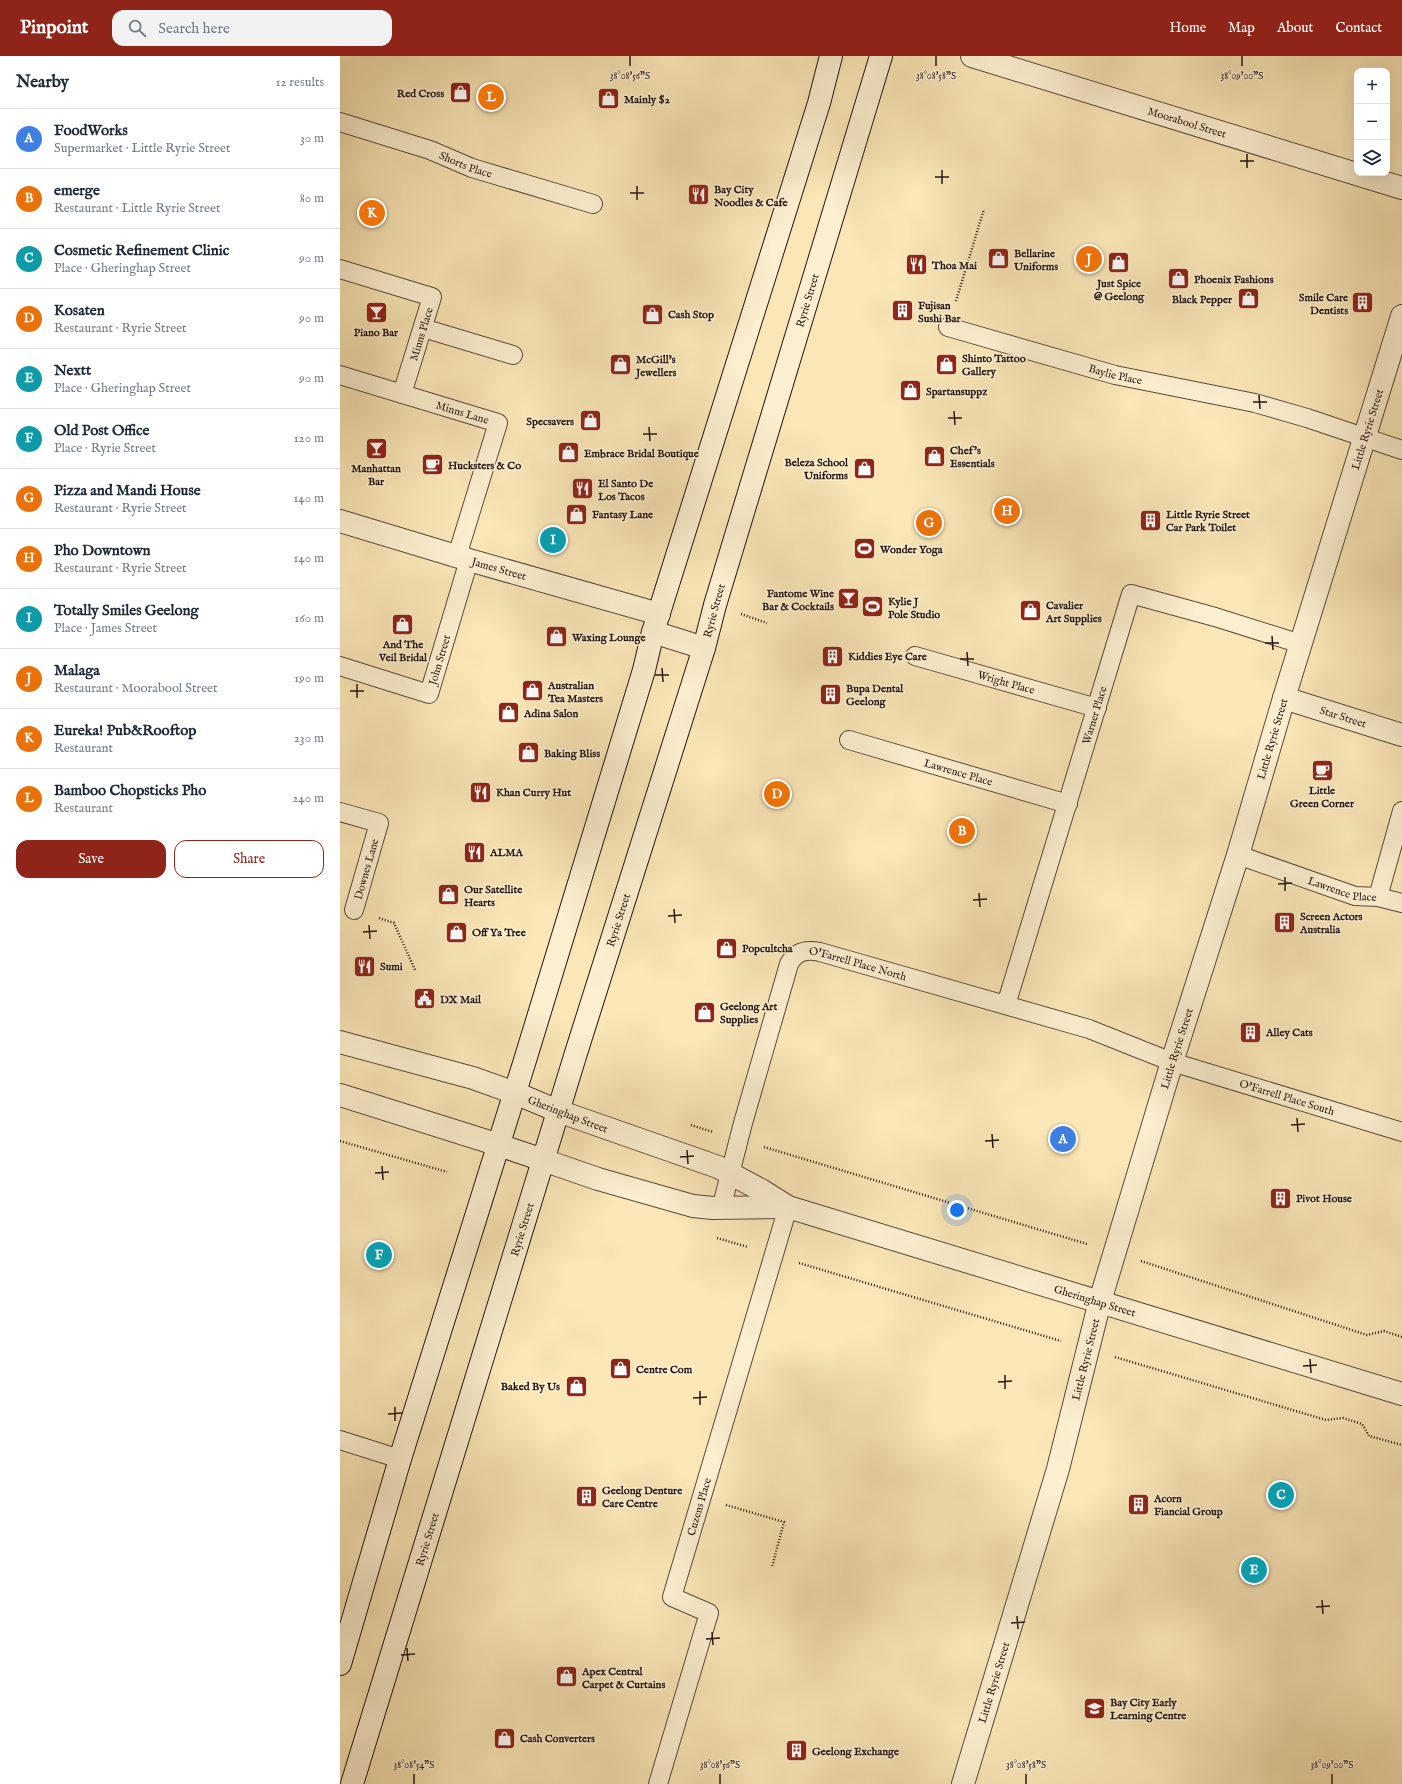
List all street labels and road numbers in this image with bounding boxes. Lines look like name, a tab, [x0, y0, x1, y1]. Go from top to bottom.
street label: Moorabool Street	[1146, 104, 1228, 142]
street label: Shorts Place	[437, 149, 494, 182]
street label: Ryrie Street	[793, 272, 823, 329]
street label: Minns Place	[407, 306, 437, 363]
street label: Baylie Place	[1087, 362, 1143, 388]
street label: Little Ryrie Street	[1349, 387, 1387, 472]
street label: Minns Lane	[434, 398, 490, 428]
street label: James Street	[468, 555, 528, 584]
street label: Ryrie Street	[701, 582, 729, 639]
street label: John Street	[426, 633, 454, 689]
street label: Wright Place	[976, 668, 1036, 698]
street label: Warner Place	[1080, 685, 1111, 746]
street label: Little Ryrie Street	[1254, 697, 1292, 781]
street label: Star Street	[1318, 704, 1368, 731]
street label: Lawrence Place	[922, 756, 994, 790]
street label: Downes Lane	[352, 837, 382, 901]
street label: Lawrence Place	[1306, 874, 1377, 905]
street label: Ryrie Street	[604, 892, 634, 949]
street label: O'Farrell Place North	[808, 945, 908, 984]
street label: Little Ryrie Street	[1158, 1006, 1197, 1091]
street label: O'Farrell Place South	[1238, 1077, 1336, 1119]
street label: Gheringhap Street	[526, 1093, 610, 1137]
street label: Ryrie Street	[508, 1201, 538, 1258]
street label: Gheringhap Street	[1052, 1282, 1137, 1321]
street label: Little Ryrie Street	[1069, 1317, 1103, 1402]
street label: Cuzens Place	[685, 1476, 715, 1538]
street label: Ryrie Street	[413, 1511, 443, 1568]
street label: Little Ryrie Street	[976, 1640, 1013, 1725]

